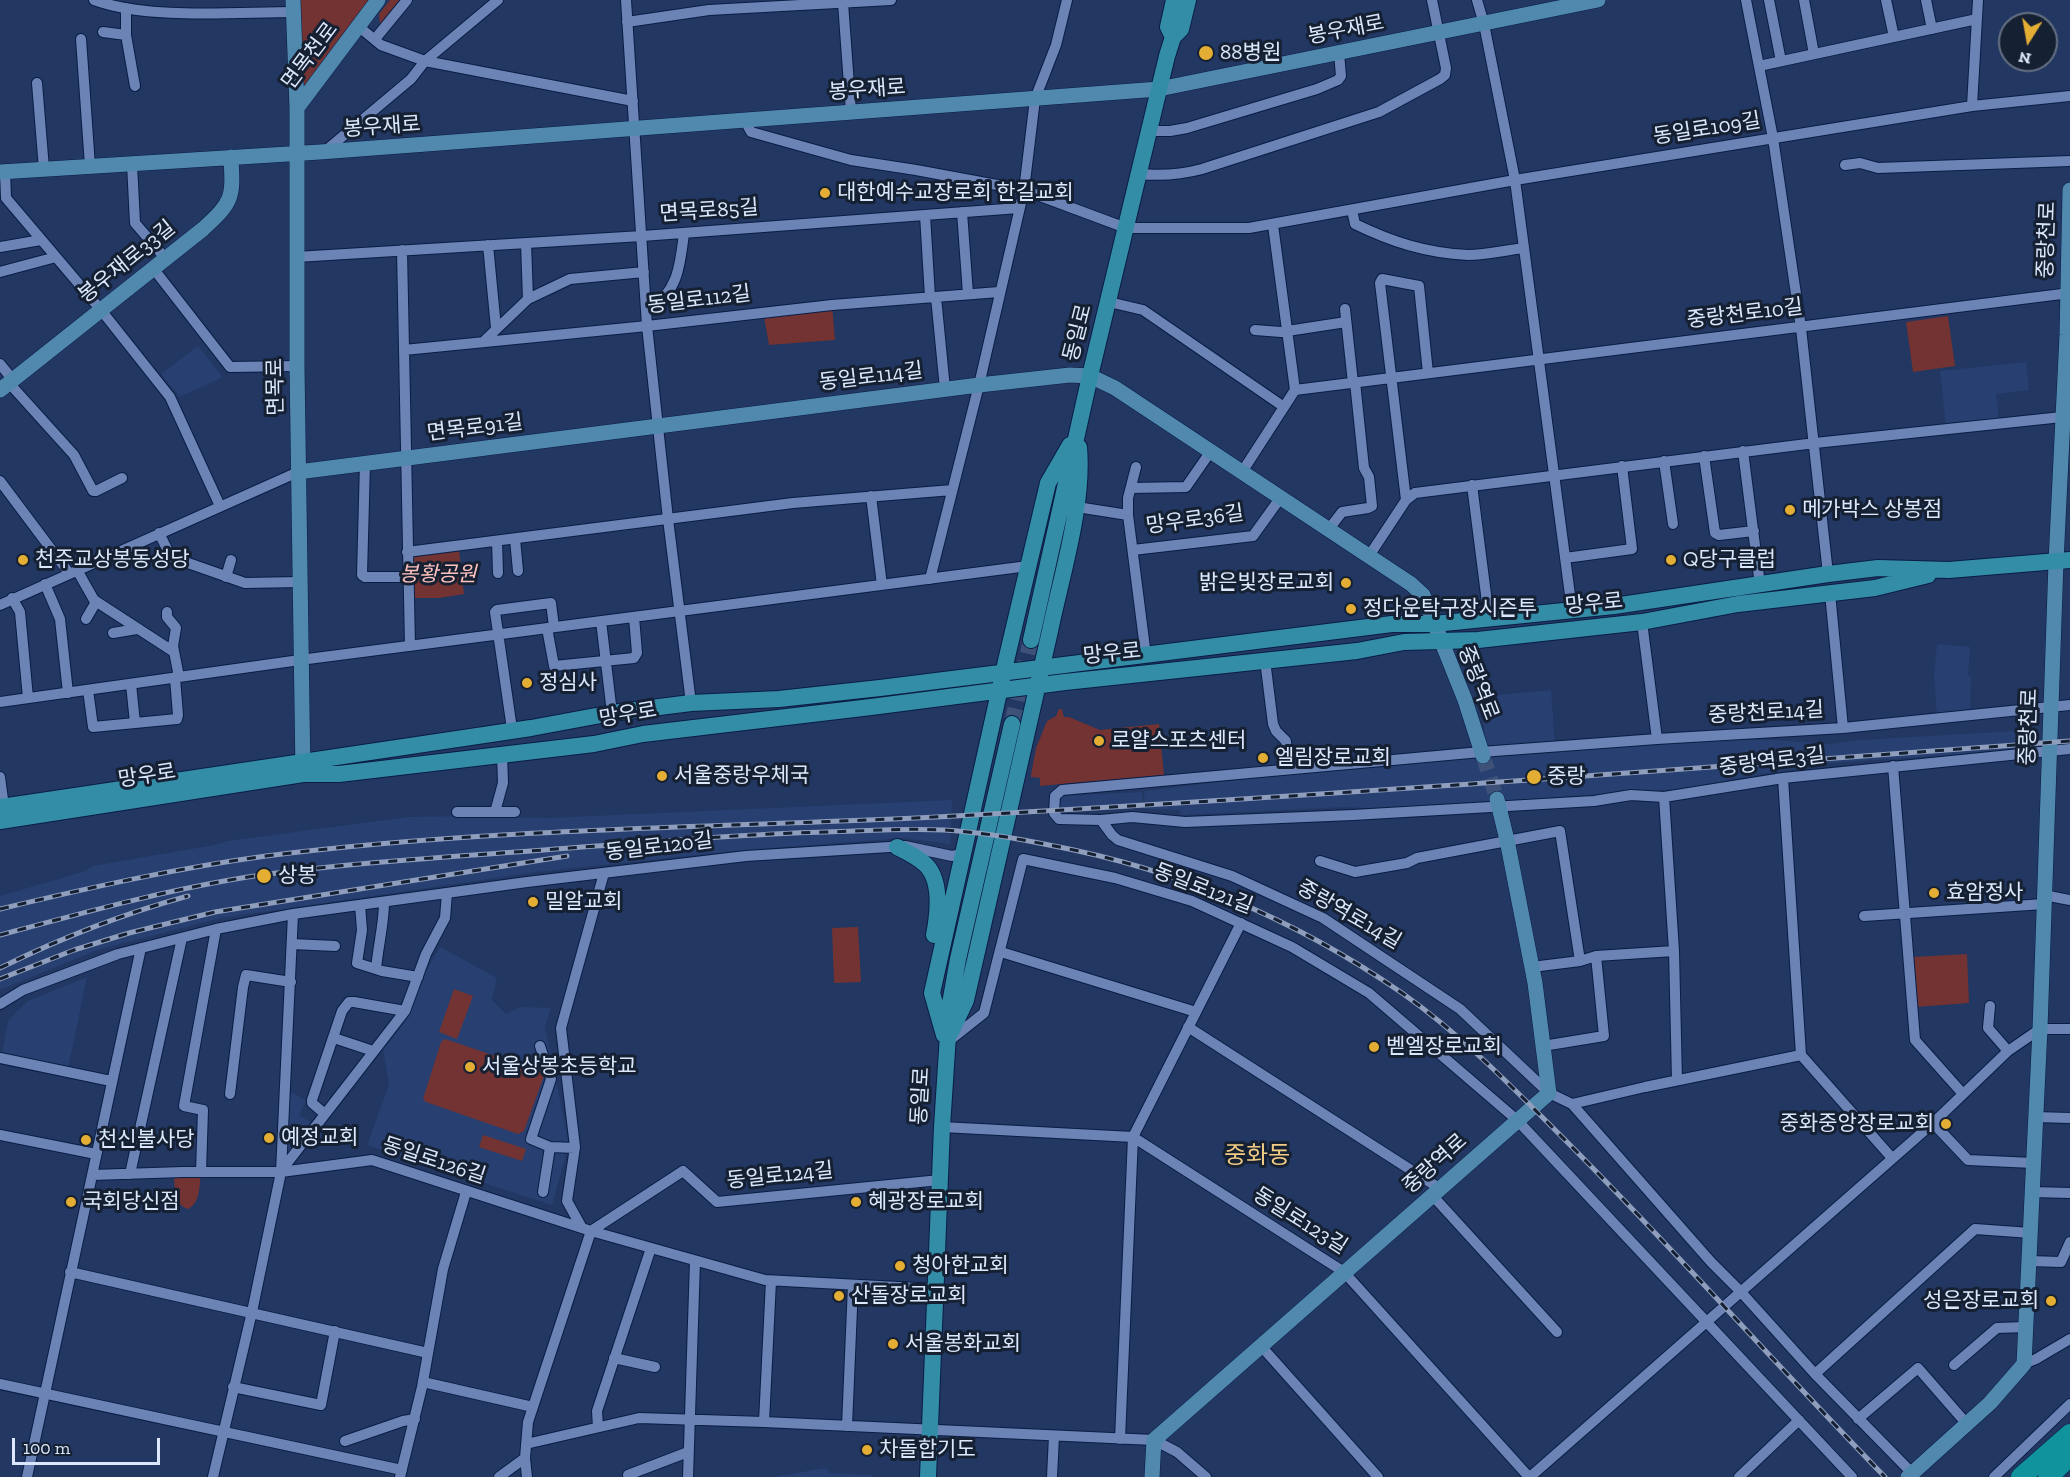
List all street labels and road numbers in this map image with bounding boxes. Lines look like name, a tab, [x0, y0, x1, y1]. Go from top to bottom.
street label: 봉우재로	[1306, 10, 1386, 50]
street label: 면목천로	[277, 18, 343, 94]
street label: 봉우재로	[828, 75, 906, 105]
street label: 동일로109길	[1651, 108, 1763, 150]
street label: 봉우재로	[343, 112, 421, 142]
street label: 면목로85길	[659, 195, 759, 227]
street label: 중랑천로	[2033, 201, 2061, 279]
street label: 봉우재로33길	[74, 215, 180, 309]
street label: 동일로112길	[646, 281, 752, 319]
street label: 중랑천로10길	[1686, 294, 1804, 334]
street label: 동일로	[1059, 302, 1097, 364]
street label: 면목로	[263, 358, 289, 416]
street label: 동일로114길	[817, 358, 925, 396]
street label: 면목로91길	[426, 410, 524, 446]
street label: 망우로36길	[1144, 501, 1246, 539]
street label: 망우로	[1564, 588, 1624, 620]
street label: 망우로	[1082, 638, 1142, 670]
street label: 중랑역로	[1452, 642, 1504, 724]
street label: 중랑천로	[2015, 688, 2043, 766]
street label: 중랑천로14길	[1707, 697, 1825, 729]
street label: 망우로	[597, 698, 659, 732]
street label: 중랑역로3길	[1717, 743, 1827, 781]
street label: 망우로	[116, 759, 178, 793]
street label: 동일로120길	[604, 828, 714, 866]
street label: 동일로121길	[1150, 859, 1256, 919]
street label: 중랑역로14길	[1292, 875, 1406, 955]
street label: 동일로	[907, 1066, 935, 1126]
street label: 중랑역로	[1398, 1129, 1472, 1199]
street label: 동일로126길	[379, 1132, 489, 1190]
street label: 동일로124길	[725, 1158, 835, 1194]
street label: 동일로123길	[1248, 1182, 1352, 1260]

